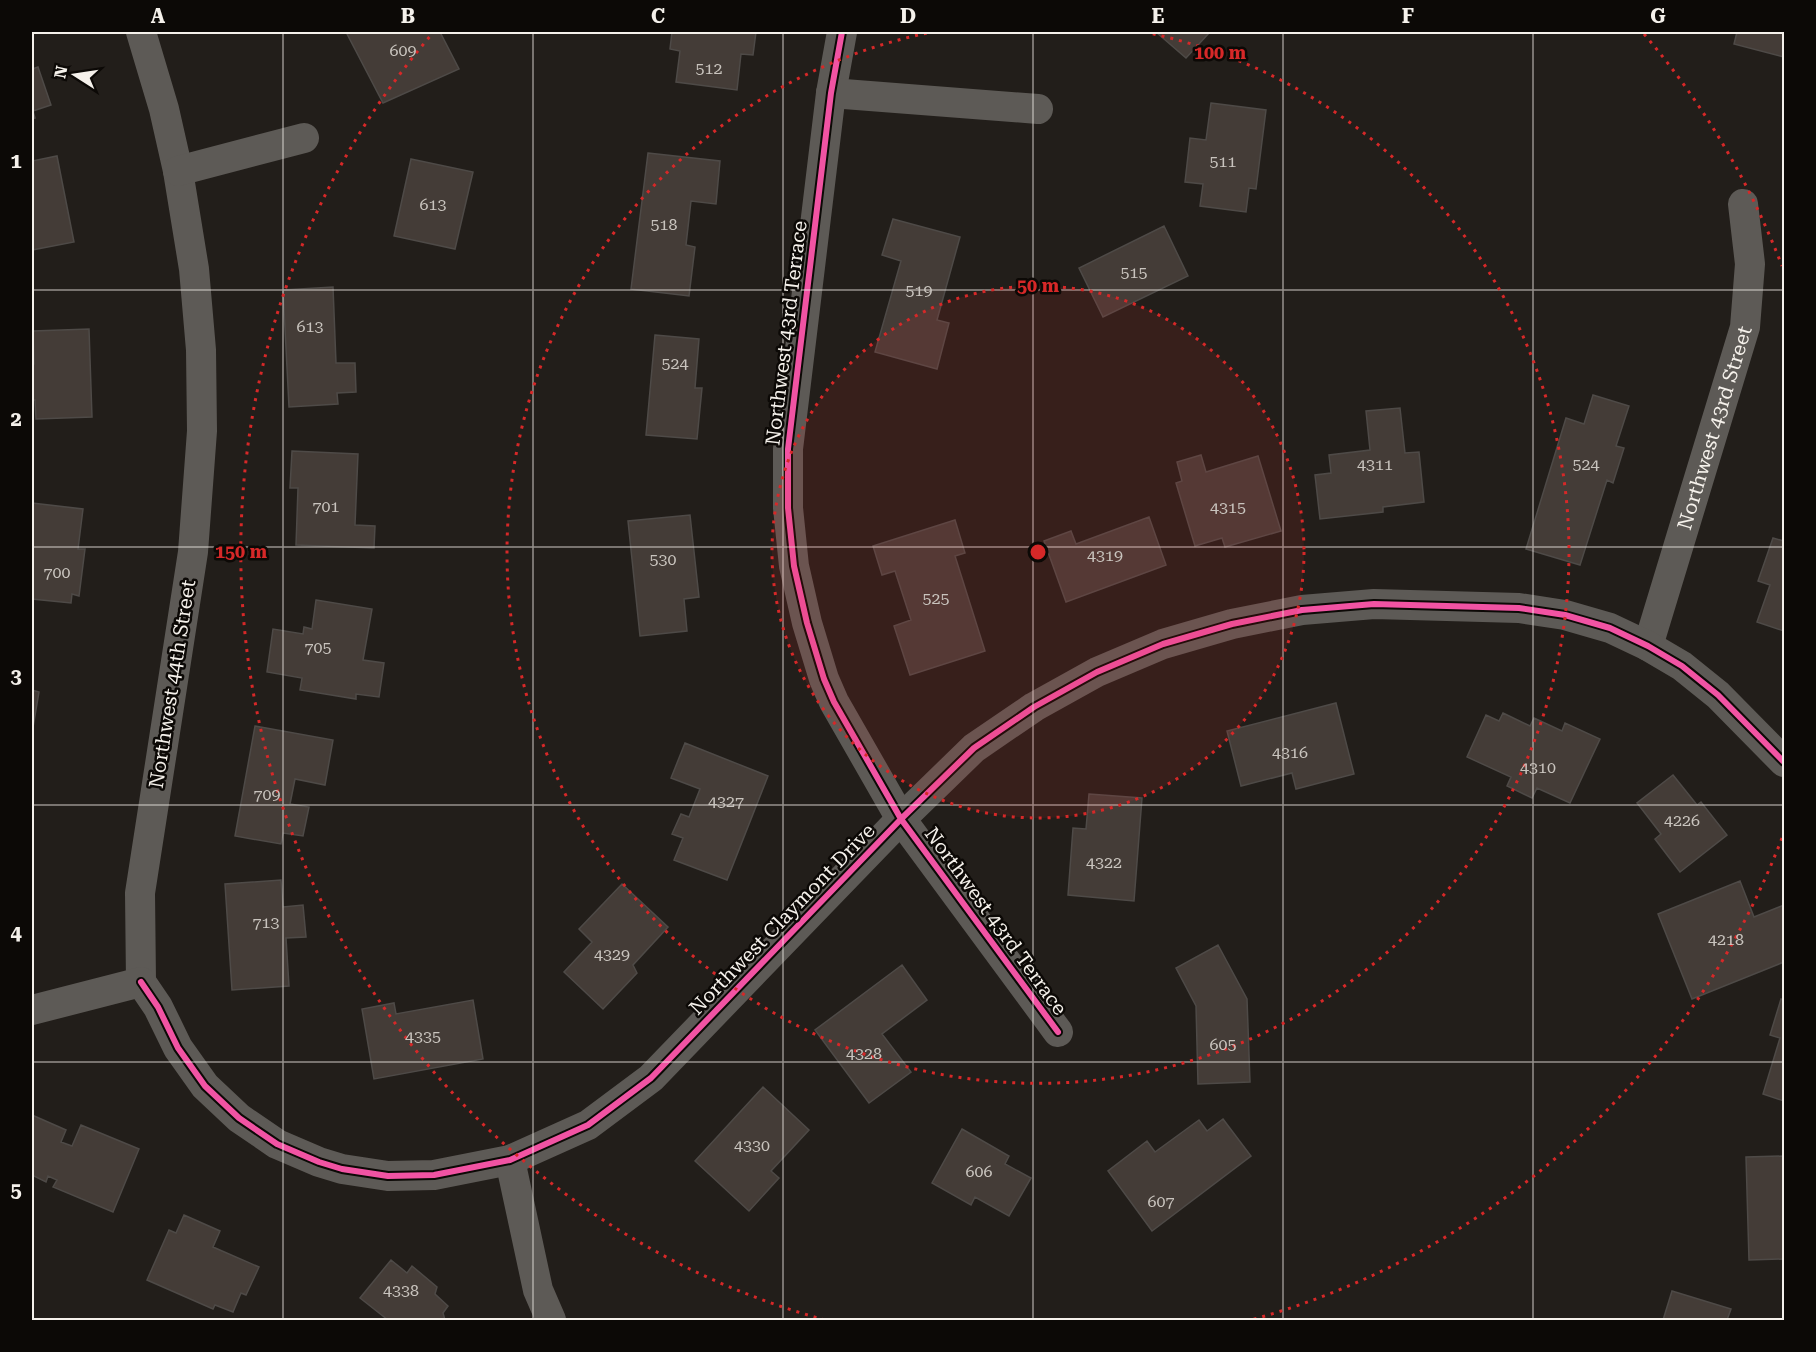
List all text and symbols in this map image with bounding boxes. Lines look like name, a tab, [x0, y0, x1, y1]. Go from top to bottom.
text: A	[151, 4, 166, 28]
text: B	[401, 4, 415, 28]
text: C	[651, 4, 665, 28]
text: D	[900, 4, 916, 28]
text: E	[1152, 4, 1165, 28]
text: F	[1402, 4, 1414, 28]
text: G	[1650, 4, 1666, 28]
house number: 609	[390, 41, 416, 60]
text: 100 m	[1194, 42, 1247, 63]
north arrow	[45, 45, 105, 105]
house number: 512	[696, 59, 722, 78]
text: N	[50, 64, 71, 80]
text: 1	[10, 149, 22, 173]
house number: 511	[1210, 152, 1236, 171]
house number: 613	[420, 195, 446, 214]
house number: 518	[651, 215, 677, 234]
street label: Northwest 43rd Terrace	[760, 219, 812, 447]
house number: 515	[1121, 263, 1147, 282]
text: 50 m	[1017, 275, 1060, 296]
house number: 519	[906, 281, 932, 300]
house number: 613	[297, 317, 323, 336]
street label: Northwest 43rd Street	[1672, 323, 1757, 533]
house number: 524	[662, 354, 688, 373]
text: 2	[10, 407, 22, 431]
house number: 4311	[1357, 455, 1393, 474]
house number: 524	[1573, 455, 1599, 474]
house number: 701	[313, 497, 339, 516]
house number: 4315	[1210, 498, 1246, 517]
text: 150 m	[215, 541, 268, 562]
centre of rings	[1028, 542, 1048, 562]
house number: 4319	[1087, 546, 1123, 565]
house number: 530	[650, 550, 676, 569]
house number: 700	[44, 563, 70, 582]
street label: Northwest 44th Street	[144, 577, 200, 790]
house number: 525	[923, 589, 949, 608]
house number: 705	[305, 638, 331, 657]
text: 3	[10, 664, 22, 688]
house number: 4316	[1272, 743, 1308, 762]
house number: 4310	[1520, 758, 1556, 777]
house number: 709	[254, 785, 280, 804]
house number: 4327	[708, 792, 744, 811]
house number: 4226	[1664, 811, 1700, 830]
street label: Northwest Claymont Drive	[684, 818, 880, 1020]
street label: Northwest 43rd Terrace	[920, 822, 1072, 1020]
house number: 4322	[1086, 853, 1122, 872]
house number: 713	[253, 913, 279, 932]
text: 4	[10, 921, 22, 945]
house number: 4218	[1708, 930, 1744, 949]
house number: 4329	[594, 945, 630, 964]
house number: 4335	[405, 1027, 441, 1046]
house number: 605	[1210, 1035, 1236, 1054]
house number: 4328	[846, 1044, 882, 1063]
house number: 4330	[734, 1136, 770, 1155]
house number: 606	[966, 1162, 992, 1181]
text: 5	[10, 1178, 22, 1202]
house number: 607	[1148, 1192, 1174, 1211]
house number: 4338	[383, 1281, 419, 1300]

